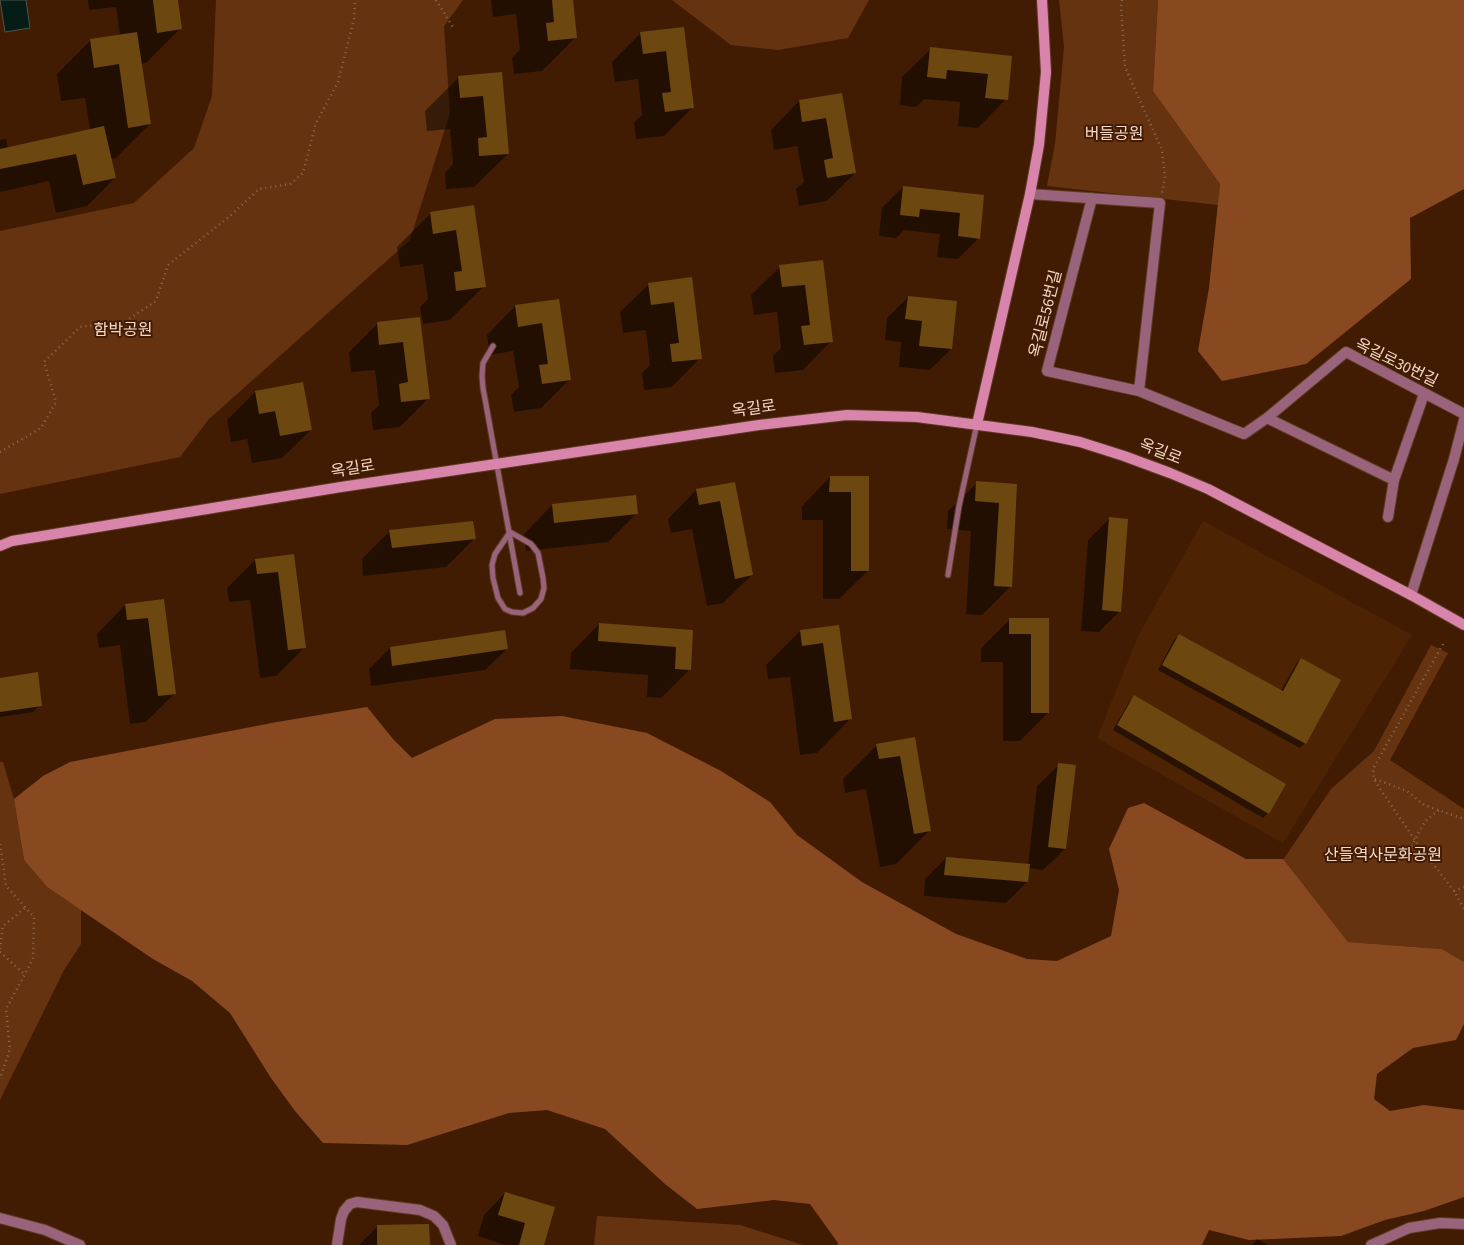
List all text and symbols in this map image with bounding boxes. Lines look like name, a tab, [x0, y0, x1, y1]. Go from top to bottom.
park label: 버들공원	[1085, 125, 1143, 145]
street label: 옥길로56번길	[1027, 268, 1067, 360]
park label: 함박공원	[94, 321, 152, 341]
street label: 옥길로30번길	[1352, 336, 1440, 392]
street label: 옥길로	[731, 397, 777, 423]
street label: 옥길로	[1136, 436, 1184, 470]
street label: 옥길로	[330, 457, 376, 483]
park label: 산들역사문화공원	[1324, 846, 1442, 866]

